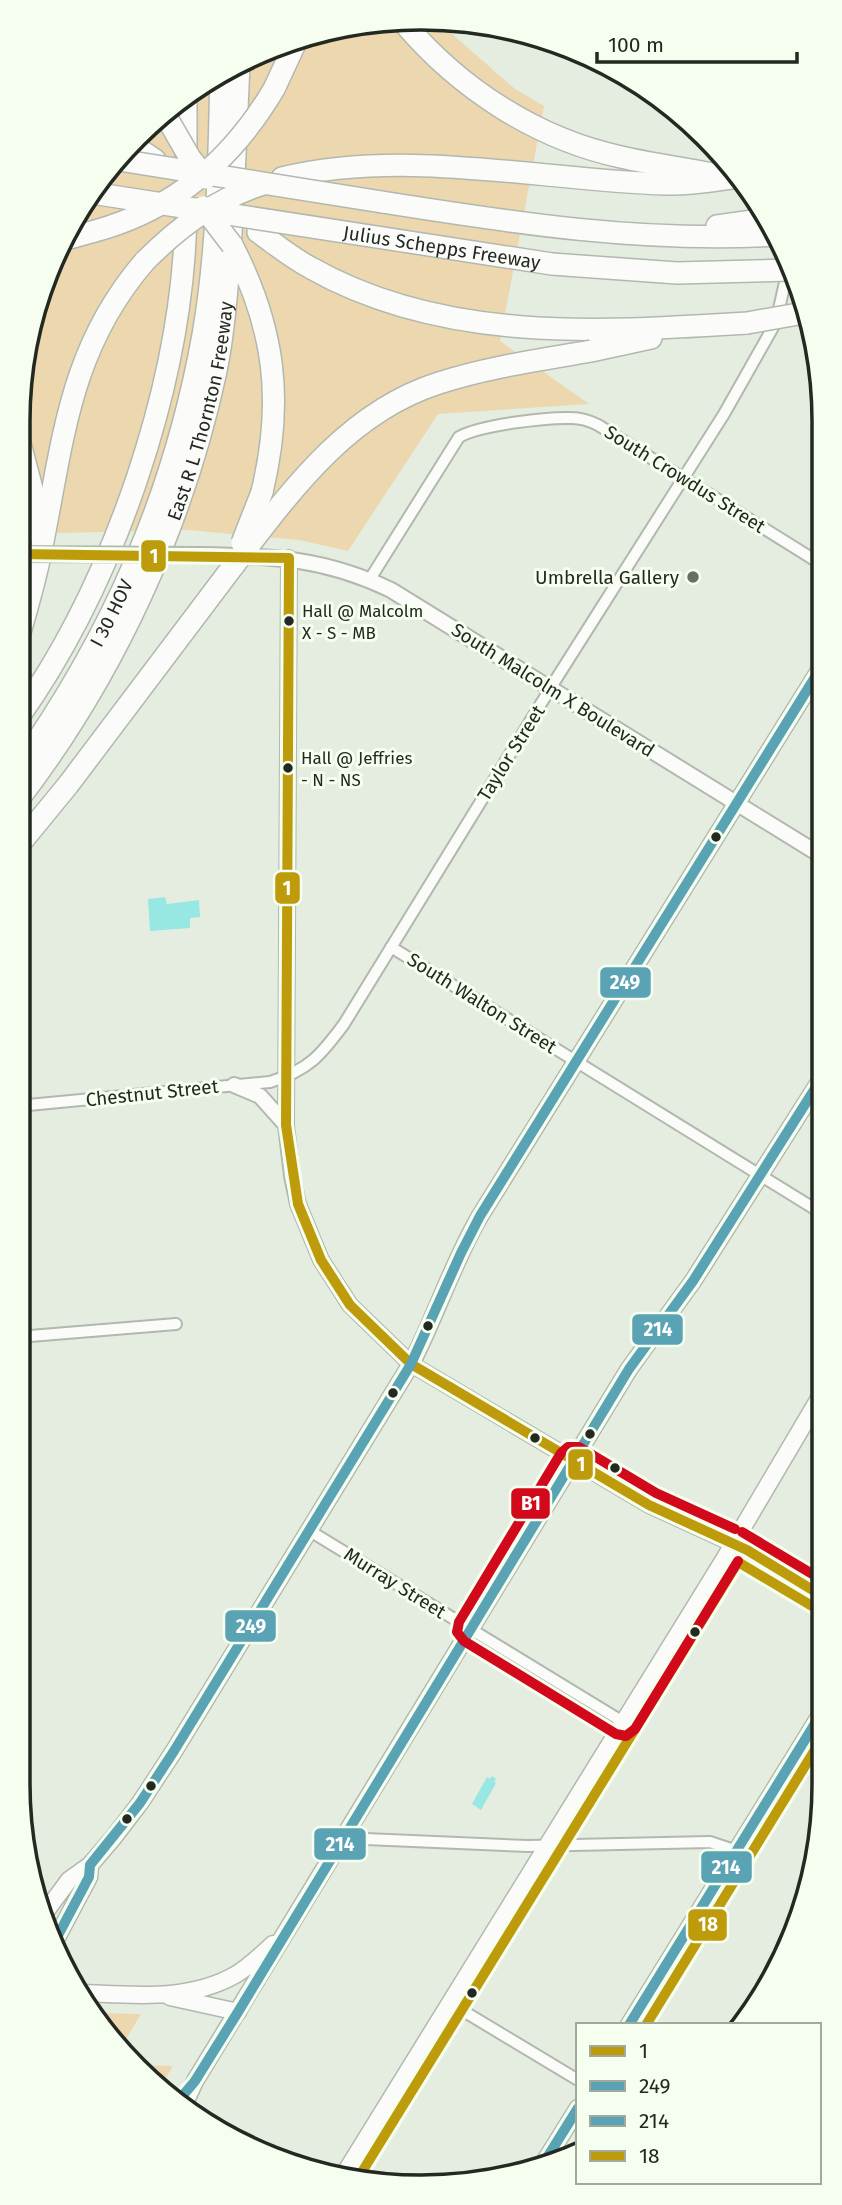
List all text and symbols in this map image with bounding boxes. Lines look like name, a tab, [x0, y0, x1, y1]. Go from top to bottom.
scale bar	[597, 21, 796, 65]
text: 100 m	[608, 32, 664, 58]
street label: Julius Schepps Freeway	[342, 220, 543, 274]
street label: East R L Thornton Freeway	[162, 299, 237, 524]
street label: South Crowdus Street	[600, 420, 770, 538]
line badge: 1	[140, 539, 167, 573]
text: 1	[150, 545, 158, 568]
place label: Umbrella Gallery	[535, 566, 680, 589]
marker: Umbrella Gallery	[685, 569, 701, 585]
street label: I 30 HOV	[85, 575, 138, 651]
place label: Hall @ Malcolm X - S - MB	[302, 601, 423, 644]
marker: Hall @ Malcolm X - S - MB	[282, 614, 296, 628]
street label: South Malcolm X Boulevard	[447, 618, 659, 762]
street label: Taylor Street	[472, 701, 550, 805]
place label: Hall @ Jeffries - N - NS	[301, 748, 412, 791]
marker: Hall @ Jeffries - N - NS	[281, 761, 295, 775]
unlabelled marker	[709, 830, 723, 844]
line badge: 1	[274, 871, 301, 905]
text: 1	[283, 877, 291, 900]
street label: South Walton Street	[403, 948, 561, 1058]
line badge: 249	[599, 966, 652, 999]
text: 249	[610, 971, 640, 994]
street label: Chestnut Street	[85, 1075, 220, 1111]
line badge: 214	[631, 1313, 684, 1346]
text: 214	[644, 1318, 673, 1341]
unlabelled marker	[421, 1319, 435, 1333]
unlabelled marker	[386, 1386, 400, 1400]
unlabelled marker	[583, 1427, 597, 1441]
unlabelled marker	[528, 1431, 542, 1445]
line badge: 1	[567, 1448, 594, 1481]
text: 1	[577, 1453, 585, 1476]
unlabelled marker	[608, 1461, 622, 1475]
line badge: B1	[510, 1487, 551, 1520]
text: B1	[521, 1492, 541, 1515]
street label: Murray Street	[340, 1543, 450, 1624]
line badge: 249	[224, 1609, 277, 1643]
text: 249	[236, 1615, 266, 1638]
unlabelled marker	[688, 1625, 702, 1639]
unlabelled marker	[144, 1779, 158, 1793]
unlabelled marker	[120, 1812, 134, 1826]
line badge: 214	[313, 1827, 367, 1861]
text: 214	[326, 1833, 355, 1856]
line badge: 214	[700, 1850, 753, 1884]
text: 214	[712, 1856, 741, 1879]
line badge: 18	[687, 1908, 728, 1942]
text: 18	[698, 1913, 718, 1936]
unlabelled marker	[465, 1986, 479, 2000]
legend	[576, 2023, 821, 2184]
text: 1	[639, 2038, 648, 2064]
text: 249	[639, 2073, 671, 2099]
text: 214	[639, 2108, 669, 2134]
text: 18	[639, 2143, 660, 2169]

